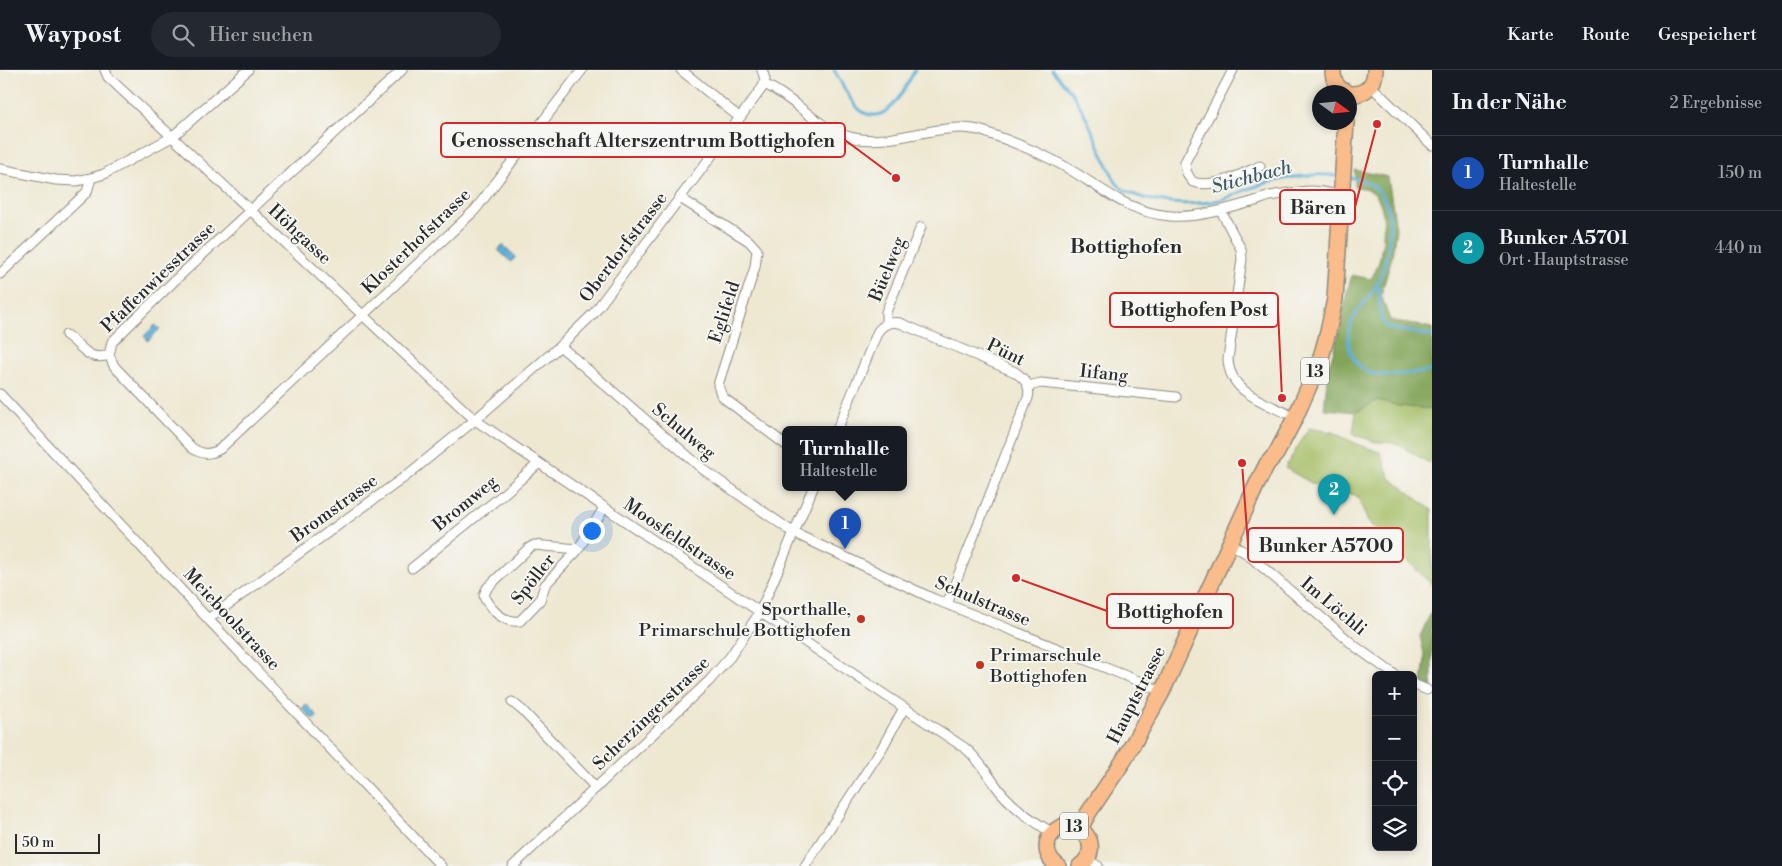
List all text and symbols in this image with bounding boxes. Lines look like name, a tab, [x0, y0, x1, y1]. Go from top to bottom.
search box	[151, 12, 501, 57]
text: Waypost	[25, 20, 121, 50]
icon: search	[169, 21, 197, 49]
text: Hier suchen	[209, 23, 313, 47]
text: Karte	[1507, 23, 1554, 46]
text: Route	[1582, 23, 1630, 46]
text: Gespeichert	[1658, 23, 1757, 46]
north arrow	[1312, 85, 1357, 130]
text: In der Nähe	[1452, 90, 1567, 116]
text: 2 Ergebnisse	[1670, 93, 1762, 113]
callout: Genossenschaft Alterszentrum Bottighofen	[441, 123, 845, 157]
text: Genossenschaft Alterszentrum Bottighofen	[451, 129, 835, 153]
text: Turnhalle	[1499, 151, 1589, 175]
water label: Stichbach	[1209, 155, 1294, 199]
text: 1	[1464, 163, 1472, 183]
text: 150 m	[1718, 163, 1762, 183]
text: Haltestelle	[1499, 175, 1577, 195]
street label: Klosterhofstrasse	[357, 184, 476, 299]
street label: Oberdorfstrasse	[574, 188, 672, 307]
callout: Bären	[1280, 190, 1355, 224]
text: Bären	[1290, 196, 1346, 220]
street label: Höhgasse	[263, 199, 336, 270]
street label: Pfaffenwiesstrasse	[96, 217, 220, 338]
text: Bunker A5701	[1499, 226, 1629, 250]
street label: Büelweg	[864, 233, 911, 306]
district label: Bottighofen	[1070, 235, 1183, 260]
text: 2	[1463, 238, 1473, 258]
text: 440 m	[1715, 238, 1762, 258]
text: Ort · Hauptstrasse	[1499, 250, 1629, 270]
street label: Eglifeld	[704, 278, 746, 346]
callout: Bottighofen Post	[1110, 293, 1278, 327]
text: Bottighofen Post	[1120, 298, 1268, 322]
street label: Pünt	[983, 333, 1029, 372]
road number: 13	[1301, 358, 1329, 384]
street label: Iifang	[1079, 360, 1130, 388]
street label: Schulweg	[647, 398, 721, 465]
popup	[782, 426, 907, 491]
text: Turnhalle	[800, 437, 889, 461]
text: Haltestelle	[800, 461, 877, 481]
street label: Bromstrasse	[285, 469, 382, 548]
street label: Bromweg	[427, 470, 503, 537]
pin: 2	[1318, 474, 1350, 515]
street label: Moosfeldstrasse	[619, 493, 740, 586]
pin: 1	[829, 508, 861, 549]
your location	[579, 518, 605, 544]
callout: Bunker A5700	[1248, 528, 1403, 562]
text: Bunker A5700	[1259, 534, 1393, 558]
street label: Spöller	[506, 549, 561, 609]
street label: Meieboolstrasse	[178, 563, 285, 675]
street label: Schulstrasse	[932, 571, 1034, 632]
street label: Im Löchli	[1296, 572, 1371, 641]
callout: Bottighofen	[1107, 594, 1233, 628]
place label: Sporthalle, Primarschule Bottighofen	[639, 598, 851, 642]
text: Bottighofen	[1117, 600, 1224, 624]
marker: Sporthalle, Primarschule Bottighofen	[855, 613, 867, 625]
street label: Hauptstrasse	[1102, 642, 1171, 748]
place label: Primarschule Bottighofen	[989, 644, 1101, 688]
street label: Scherzingerstrasse	[588, 652, 715, 775]
marker: Primarschule Bottighofen	[974, 659, 986, 671]
map controls	[1372, 671, 1417, 851]
button: +	[1372, 671, 1417, 716]
button: −	[1372, 716, 1417, 761]
button: locate	[1372, 761, 1417, 806]
button: layers	[1372, 806, 1417, 851]
road number: 13	[1060, 812, 1088, 839]
scale bar	[15, 831, 100, 854]
text: 50 m	[22, 834, 54, 852]

